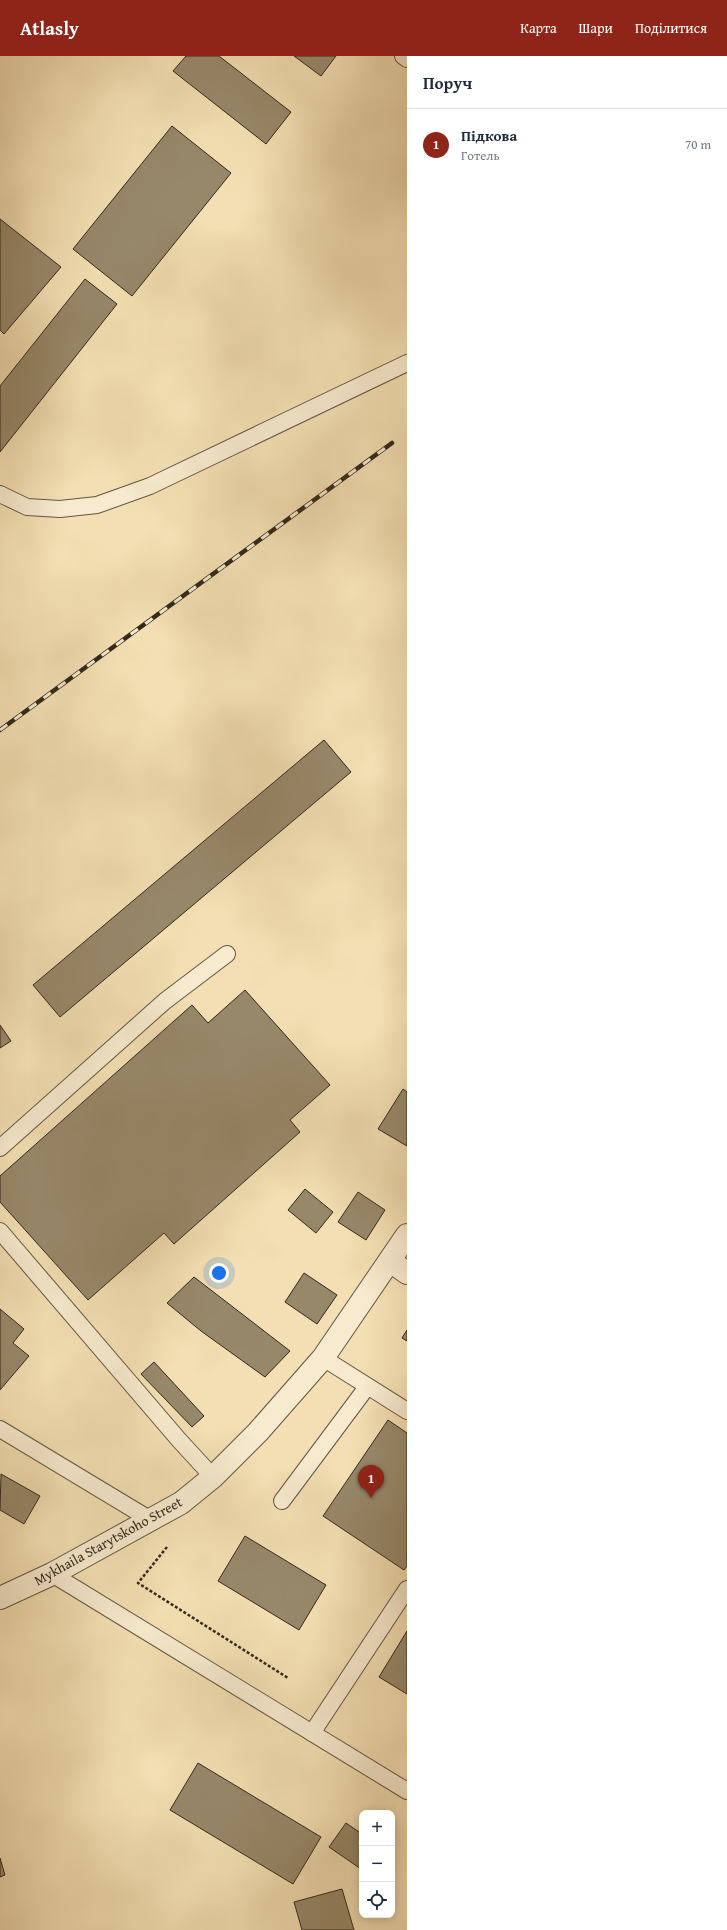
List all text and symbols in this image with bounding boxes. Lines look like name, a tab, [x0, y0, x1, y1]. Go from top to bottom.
text: Atlasly	[20, 14, 79, 42]
text: Карта	[520, 18, 557, 38]
text: Шари	[579, 18, 613, 38]
text: Поділитися	[635, 18, 707, 38]
text: Поруч	[423, 70, 472, 95]
text: Підкова	[461, 125, 517, 146]
text: 1	[433, 135, 439, 154]
text: 70 m	[685, 135, 711, 154]
text: Готель	[461, 146, 500, 165]
your location	[209, 1263, 229, 1283]
pin: 1	[358, 1465, 384, 1498]
street label: Mykhaila Starytskoho Street	[30, 1492, 186, 1590]
map controls	[359, 1810, 395, 1918]
button: +	[359, 1810, 395, 1846]
button: −	[359, 1846, 395, 1882]
button: locate	[359, 1882, 395, 1918]

